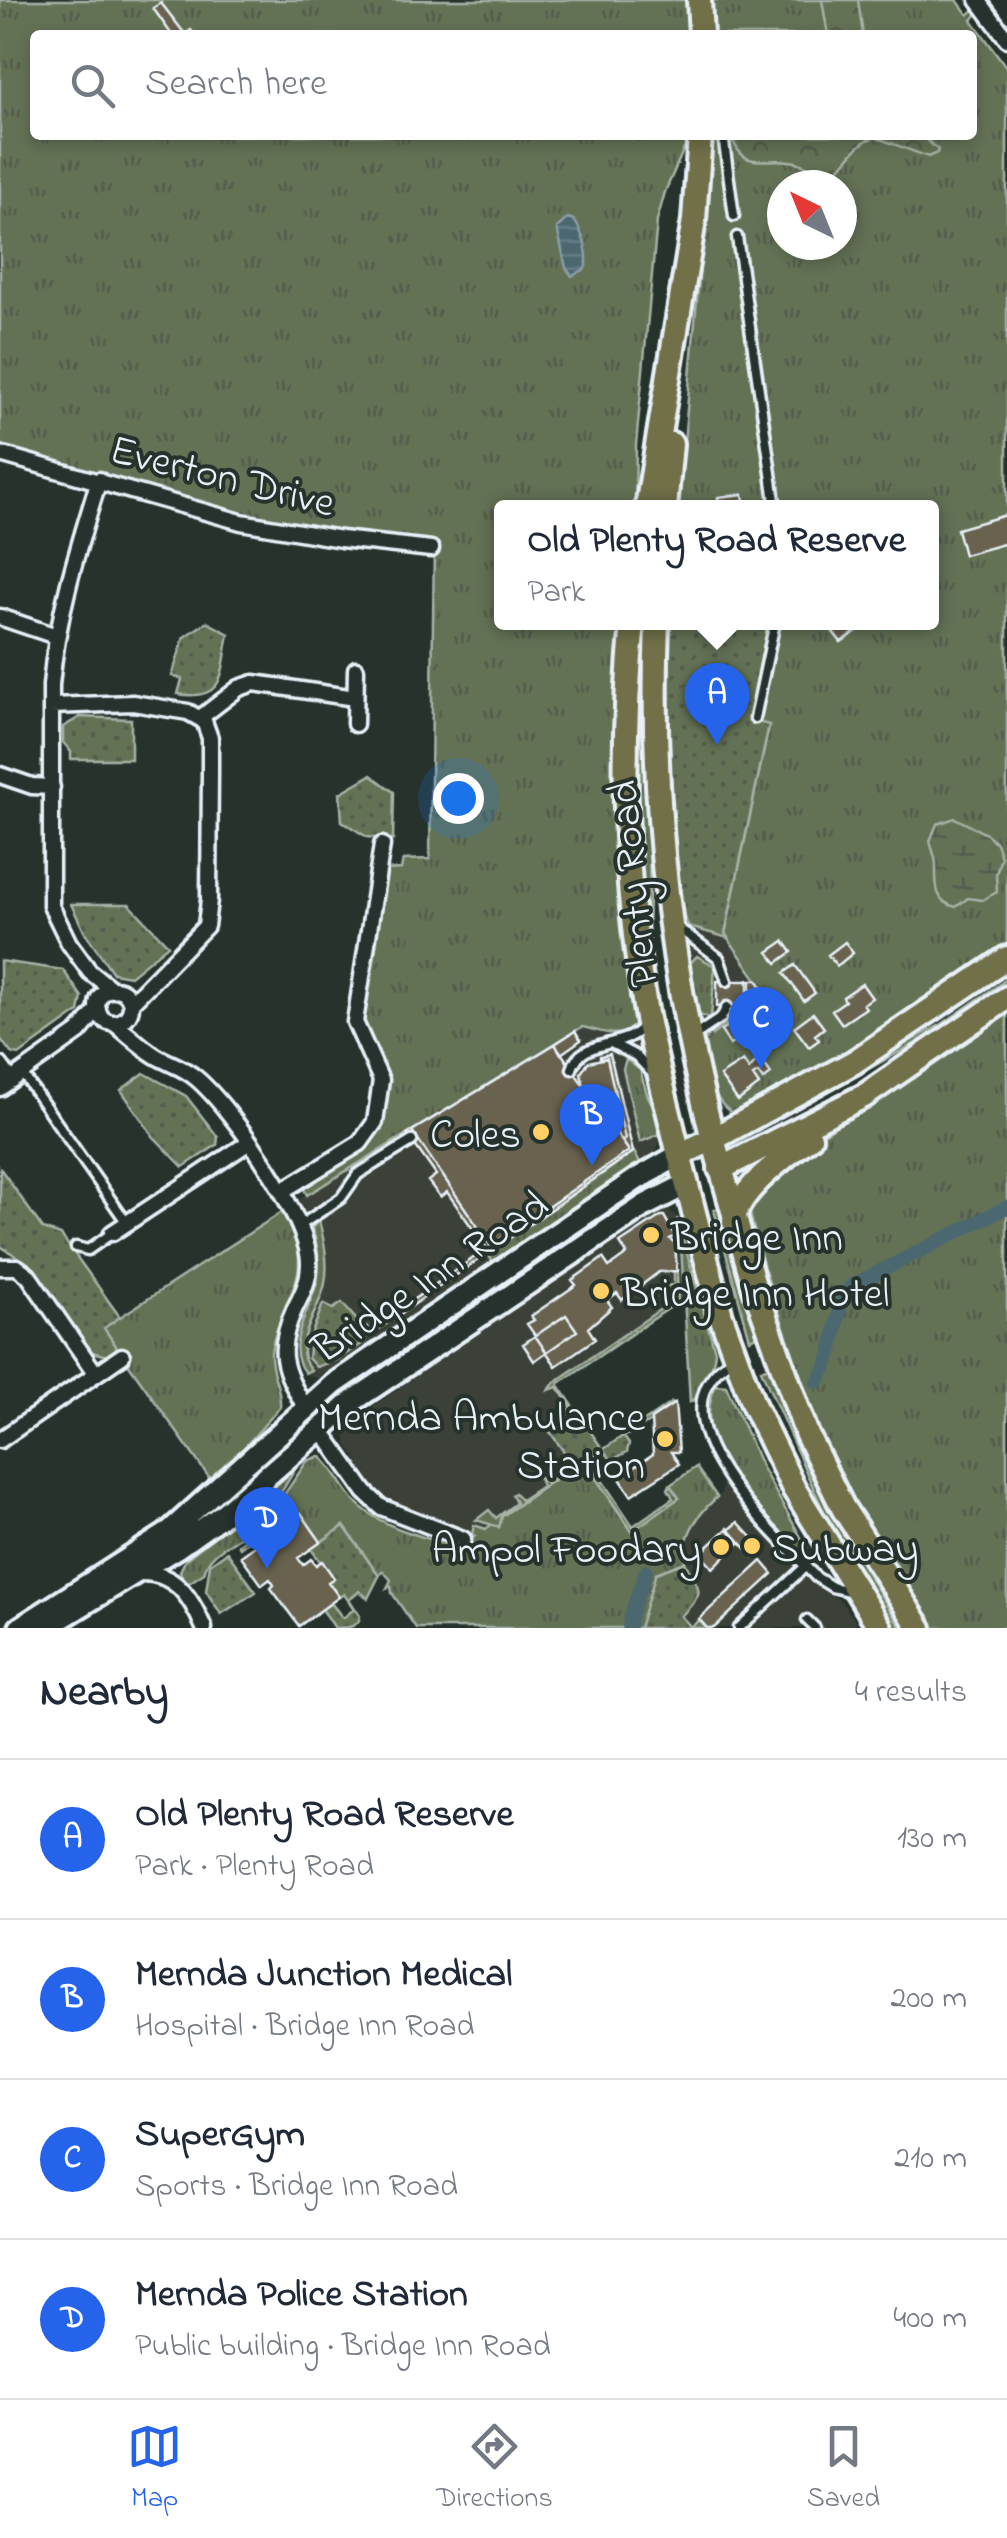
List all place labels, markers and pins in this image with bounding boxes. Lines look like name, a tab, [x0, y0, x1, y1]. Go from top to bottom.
pin: A	[684, 662, 750, 745]
pin: C	[728, 986, 794, 1069]
pin: B	[560, 1084, 624, 1166]
place label: Coles	[430, 1106, 521, 1167]
marker: Coles	[530, 1121, 552, 1143]
place label: Bridge Inn	[670, 1209, 843, 1270]
marker: Bridge Inn	[640, 1224, 662, 1246]
place label: Bridge Inn Hotel	[620, 1265, 890, 1326]
marker: Bridge Inn Hotel	[590, 1280, 612, 1302]
place label: Mernda Ambulance Station	[318, 1389, 645, 1498]
marker: Mernda Ambulance Station	[654, 1428, 676, 1450]
pin: D	[234, 1486, 300, 1569]
place label: Subway	[772, 1520, 919, 1581]
place label: Ampol Foodary	[432, 1521, 701, 1582]
marker: Subway	[741, 1535, 763, 1557]
marker: Ampol Foodary	[710, 1536, 732, 1558]

